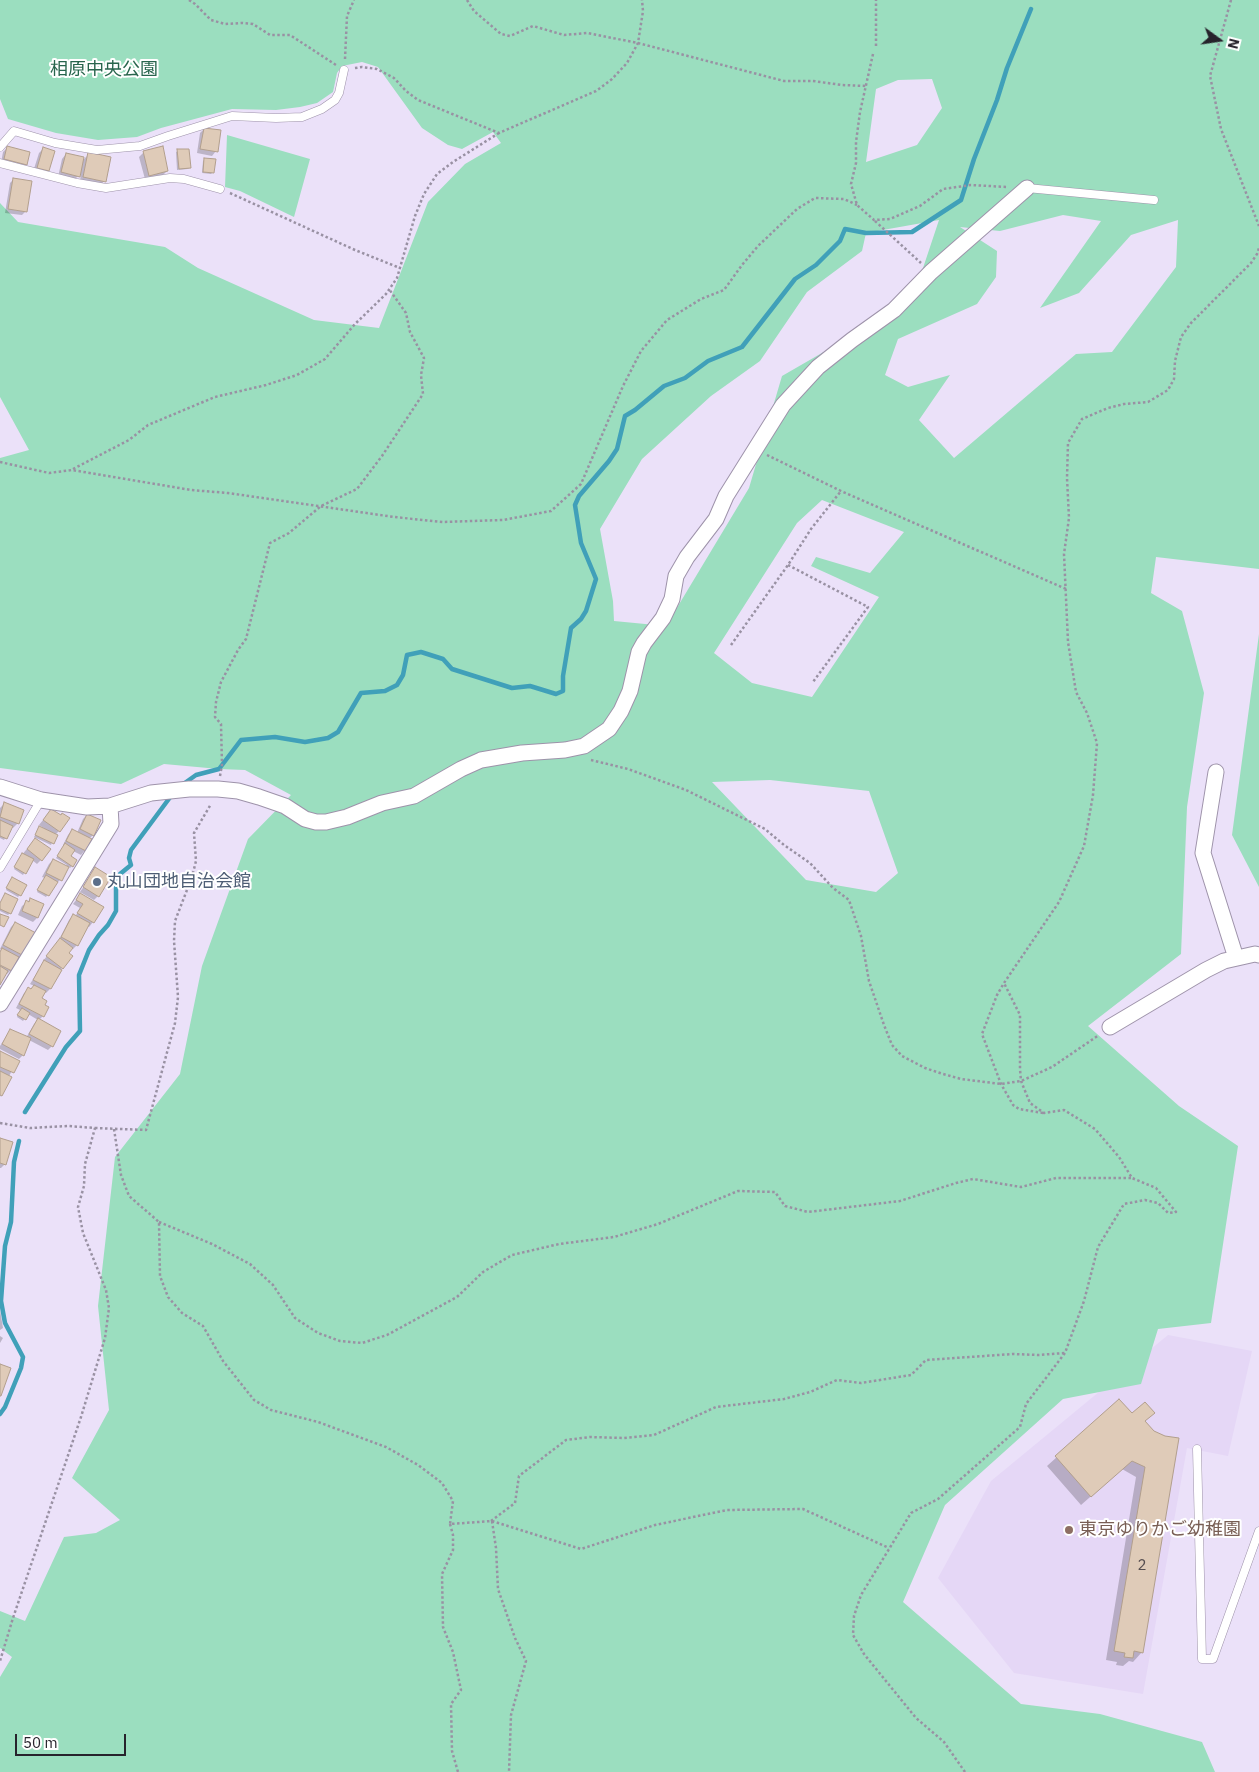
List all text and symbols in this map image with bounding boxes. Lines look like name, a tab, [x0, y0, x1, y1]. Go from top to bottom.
north arrow	[1194, 15, 1244, 65]
text: N	[1224, 37, 1244, 51]
park label: 相原中央公園	[50, 59, 158, 81]
place label: 丸山団地自治会館	[107, 871, 251, 893]
marker: 丸山団地自治会館	[91, 876, 103, 888]
place label: 東京ゆりかご幼稚園	[1079, 1519, 1241, 1541]
marker: 東京ゆりかご幼稚園	[1063, 1524, 1075, 1536]
house number: 2	[1138, 1557, 1146, 1575]
scale bar	[18, 1724, 129, 1756]
text: 50 m	[23, 1733, 58, 1752]

